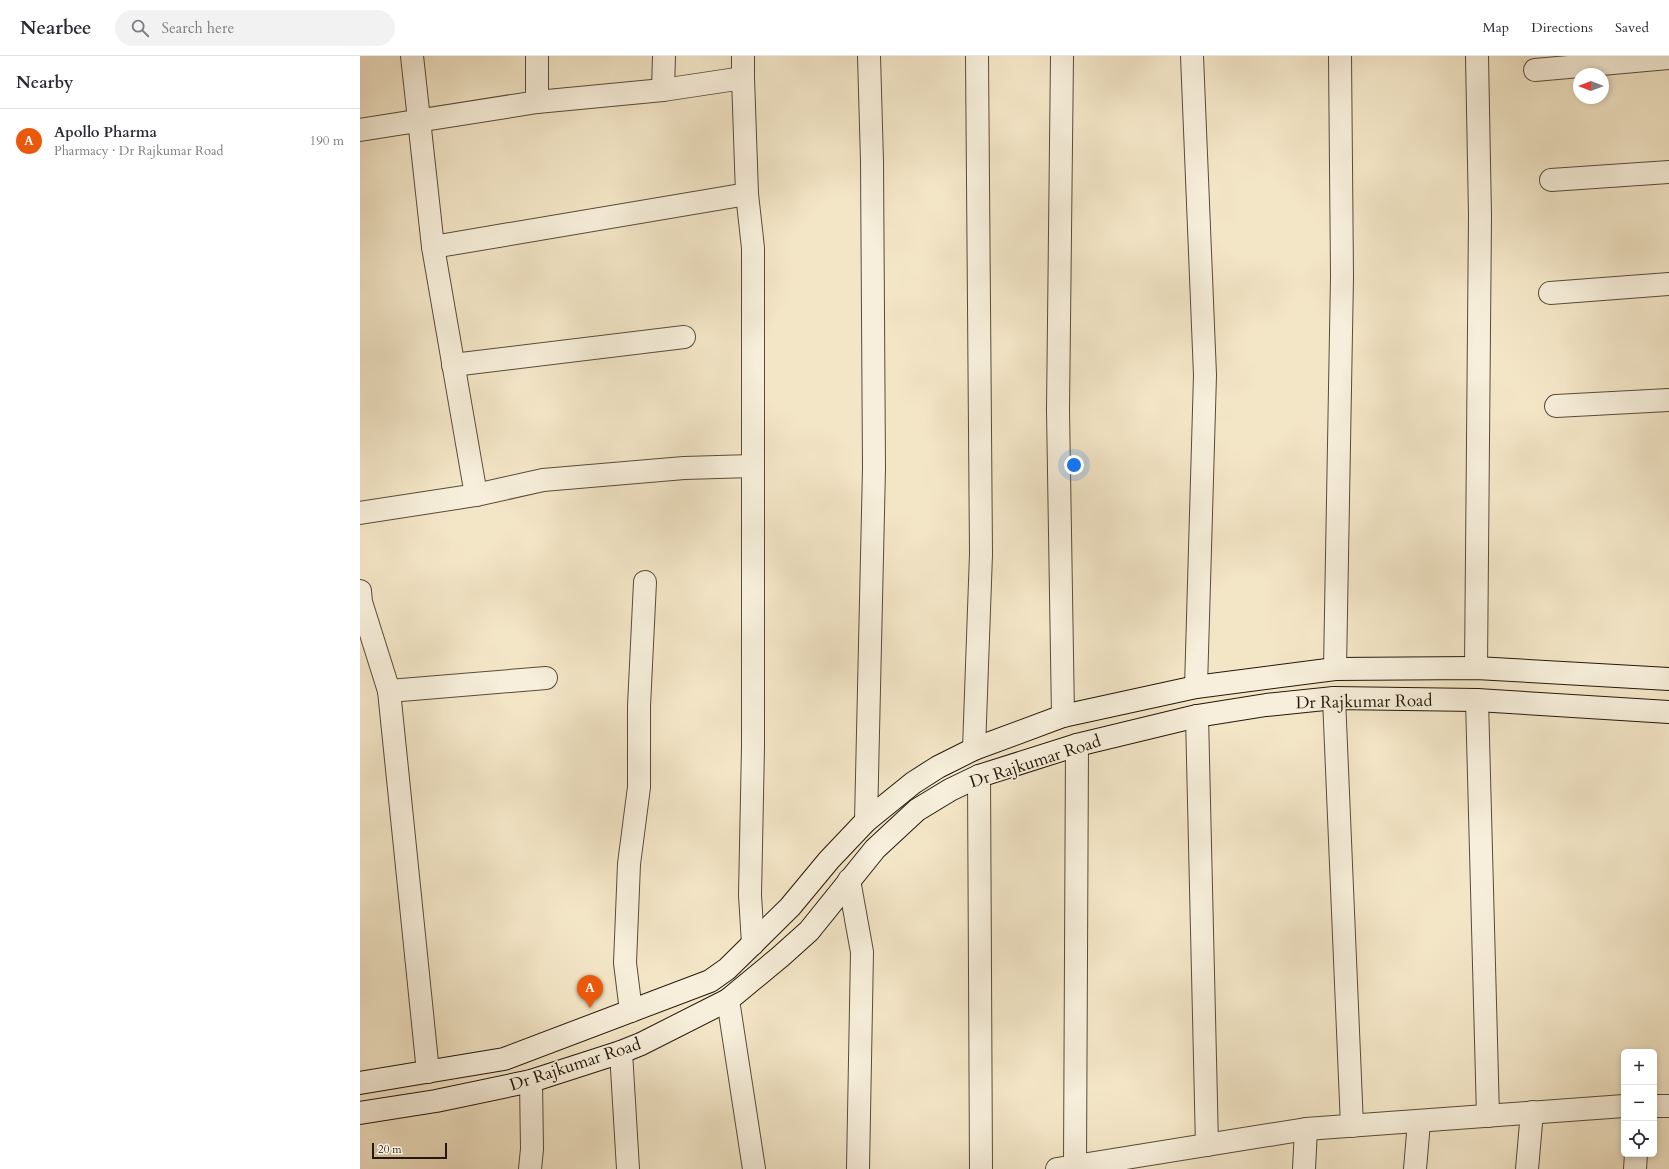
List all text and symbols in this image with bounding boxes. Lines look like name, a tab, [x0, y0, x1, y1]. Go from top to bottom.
search box	[115, 10, 395, 46]
text: Nearbee	[20, 15, 91, 41]
icon: search	[129, 17, 151, 39]
text: Search here	[161, 18, 234, 38]
text: Map	[1483, 18, 1509, 37]
text: Directions	[1531, 18, 1593, 37]
text: Saved	[1615, 18, 1649, 37]
north arrow	[1573, 68, 1609, 104]
text: Nearby	[16, 71, 73, 94]
text: Apollo Pharma	[54, 122, 157, 142]
text: A	[24, 132, 34, 150]
text: 190 m	[310, 132, 344, 150]
text: Pharmacy · Dr Rajkumar Road	[54, 142, 223, 160]
your location	[1064, 455, 1084, 475]
street label: Dr Rajkumar Road	[1295, 689, 1433, 714]
street label: Dr Rajkumar Road	[967, 729, 1104, 794]
pin: A	[577, 975, 603, 1008]
street label: Dr Rajkumar Road	[507, 1032, 644, 1097]
map controls	[1621, 1049, 1657, 1157]
button: +	[1621, 1049, 1657, 1085]
button: −	[1621, 1085, 1657, 1121]
button: locate	[1621, 1121, 1657, 1157]
scale bar	[372, 1141, 447, 1160]
text: 20 m	[378, 1142, 402, 1157]

